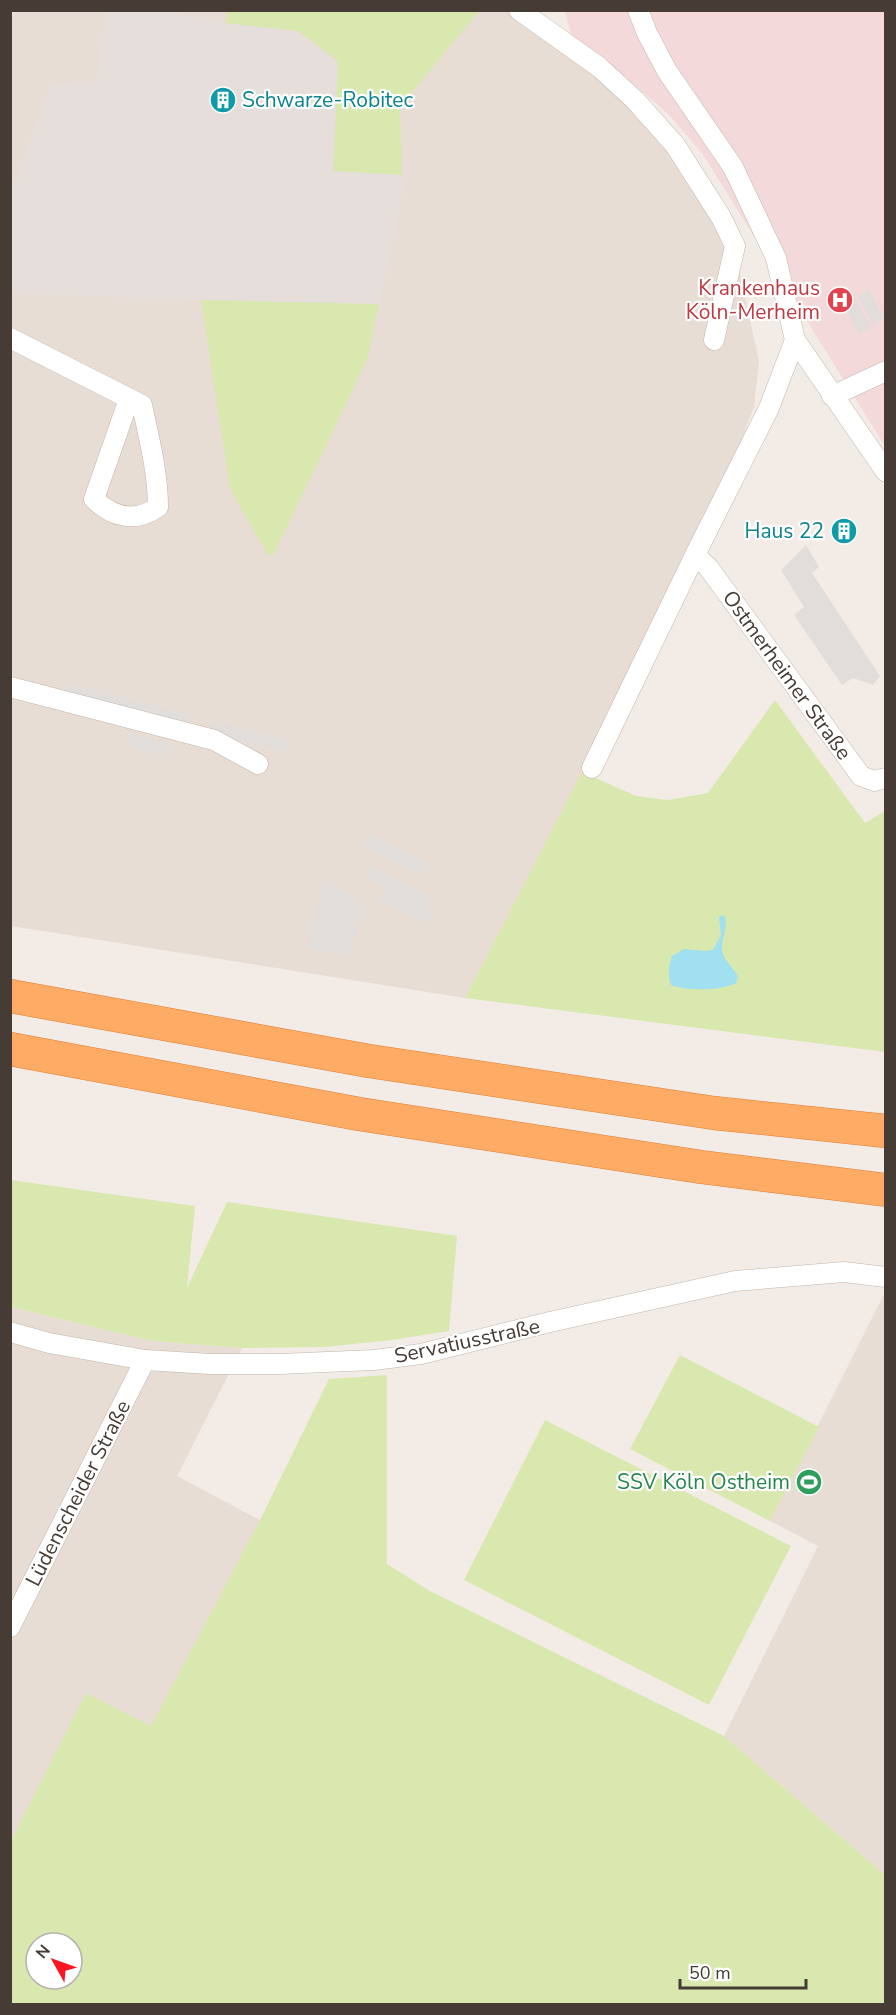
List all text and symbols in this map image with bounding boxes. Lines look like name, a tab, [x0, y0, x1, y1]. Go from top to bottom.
building icon: Schwarze-Robitec	[208, 85, 238, 115]
place label: Schwarze-Robitec	[242, 86, 413, 114]
place label: Krankenhaus Köln-Merheim	[686, 274, 820, 326]
hospital icon: Krankenhaus Köln-Merheim	[825, 285, 855, 315]
building icon: Haus 22	[829, 516, 859, 546]
place label: Haus 22	[744, 517, 824, 545]
street label: Ostmerheimer Straße	[716, 585, 858, 765]
street label: Servatiusstraße	[392, 1312, 542, 1370]
street label: Lüdenscheider Straße	[19, 1395, 137, 1591]
sports icon: SSV Köln Ostheim	[794, 1467, 824, 1497]
place label: SSV Köln Ostheim	[617, 1468, 790, 1496]
north arrow	[24, 1931, 84, 1991]
text: N	[31, 1940, 56, 1964]
scale bar	[680, 1952, 806, 1990]
text: 50 m	[689, 1961, 731, 1985]

